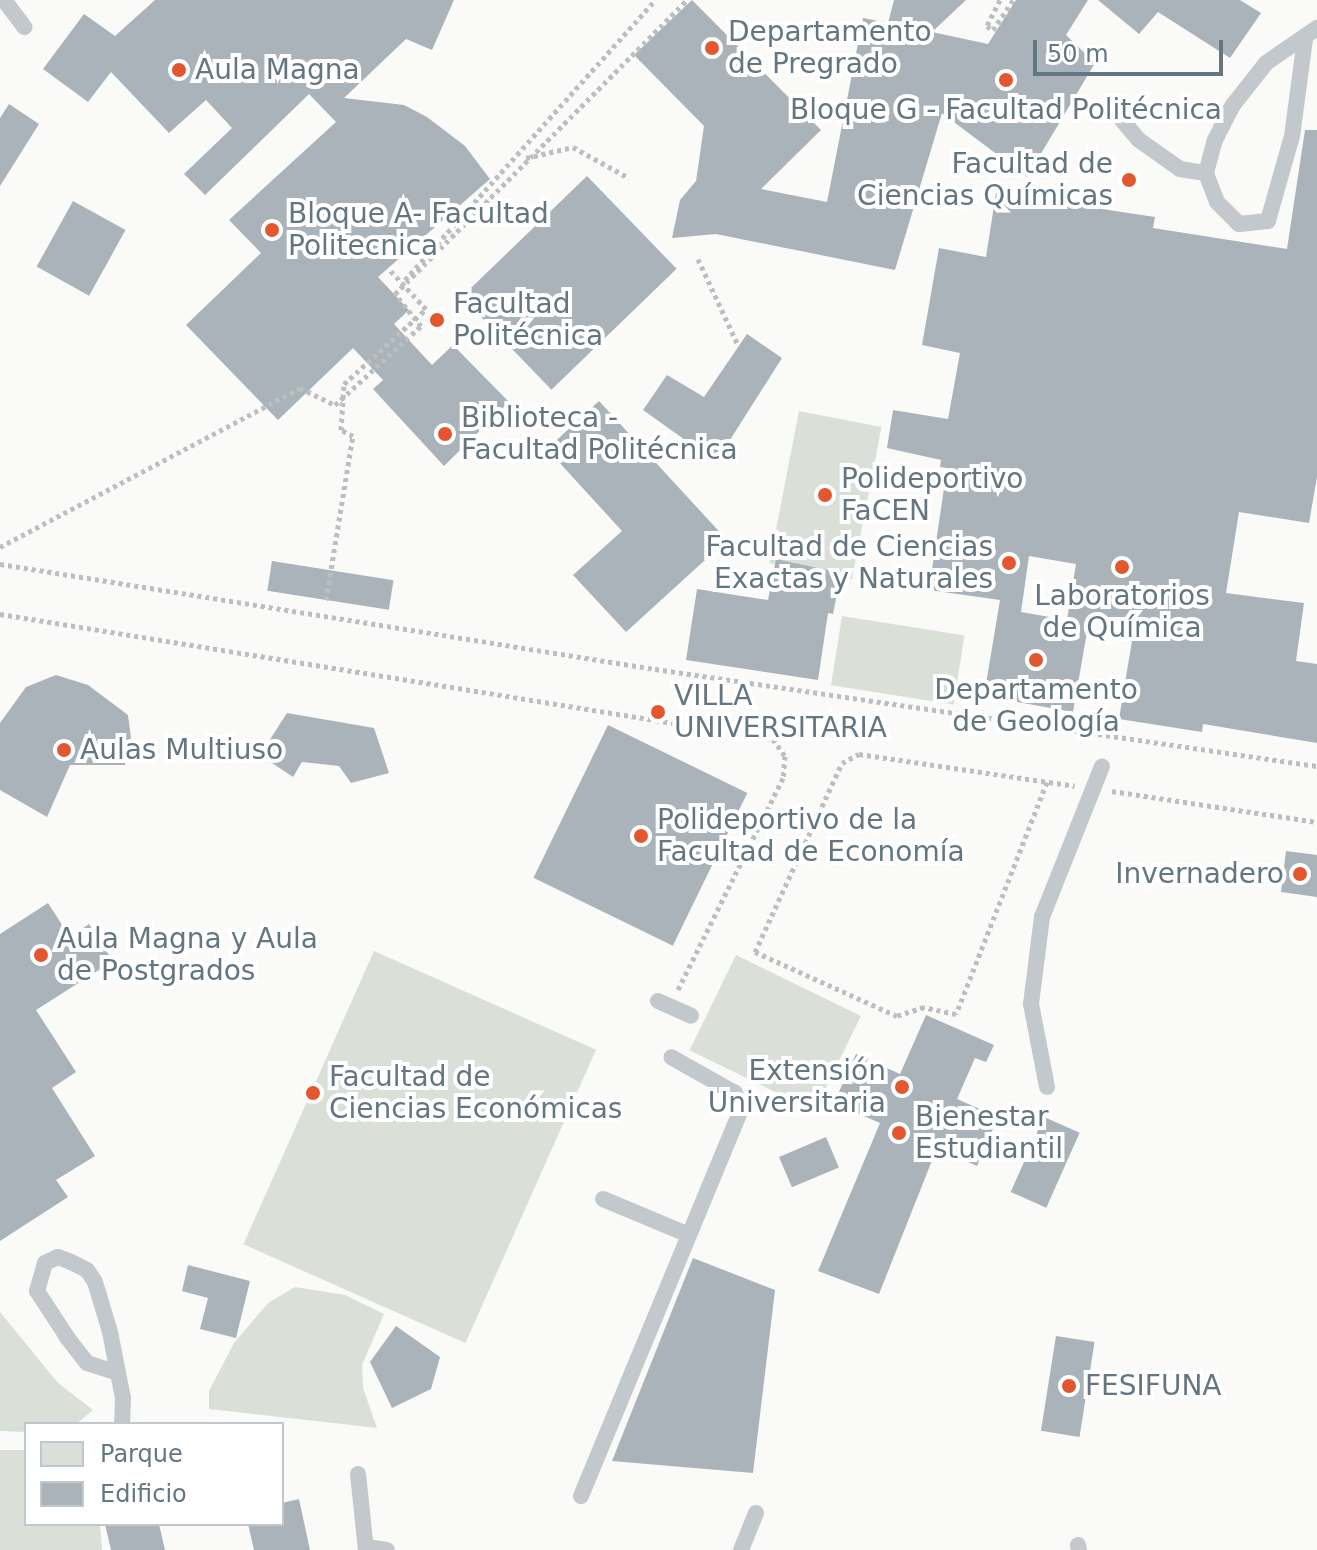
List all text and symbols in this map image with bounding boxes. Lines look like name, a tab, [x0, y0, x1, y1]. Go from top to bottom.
place label: Departamento de Pregrado	[728, 15, 932, 81]
scale bar	[1037, 24, 1227, 74]
marker: Departamento de Pregrado	[703, 39, 721, 57]
text: 50 m	[1047, 40, 1109, 68]
place label: Aula Magna	[195, 53, 360, 87]
marker: Aula Magna	[170, 61, 188, 79]
marker: Bloque G - Facultad Politécnica	[997, 71, 1015, 89]
place label: Bloque G - Facultad Politécnica	[790, 93, 1222, 127]
place label: Facultad de Ciencias Químicas	[857, 147, 1113, 213]
marker: Facultad de Ciencias Químicas	[1120, 171, 1138, 189]
place label: Bloque A- Facultad Politecnica	[288, 197, 549, 263]
marker: Bloque A- Facultad Politecnica	[263, 221, 281, 239]
place label: Facultad Politécnica	[453, 287, 603, 353]
marker: Facultad Politécnica	[428, 311, 446, 329]
place label: Biblioteca - Facultad Politécnica	[461, 401, 738, 467]
marker: Biblioteca - Facultad Politécnica	[436, 425, 454, 443]
place label: Polideportivo FaCEN	[841, 462, 1023, 528]
marker: Polideportivo FaCEN	[816, 486, 834, 504]
place label: Facultad de Ciencias Exactas y Naturales	[705, 530, 993, 596]
marker: Facultad de Ciencias Exactas y Naturales	[1000, 554, 1018, 572]
marker: Laboratorios de Química	[1113, 558, 1131, 576]
place label: Laboratorios de Química	[1034, 579, 1210, 645]
marker: Departamento de Geología	[1027, 651, 1045, 669]
place label: Departamento de Geología	[934, 673, 1138, 739]
place label: VILLA UNIVERSITARIA	[674, 679, 887, 745]
marker: VILLA UNIVERSITARIA	[649, 703, 667, 721]
place label: Aulas Multiuso	[80, 733, 283, 767]
marker: Aulas Multiuso	[55, 741, 73, 759]
place label: Polideportivo de la Facultad de Economía	[657, 803, 965, 869]
marker: Polideportivo de la Facultad de Economía	[632, 827, 650, 845]
place label: Invernadero	[1115, 857, 1284, 891]
marker: Invernadero	[1291, 865, 1309, 883]
place label: Aula Magna y Aula de Postgrados	[57, 922, 318, 988]
marker: Aula Magna y Aula de Postgrados	[32, 946, 50, 964]
place label: Extensión Universitaria	[708, 1054, 886, 1120]
place label: Facultad de Ciencias Económicas	[329, 1060, 622, 1126]
marker: Extensión Universitaria	[893, 1078, 911, 1096]
marker: Facultad de Ciencias Económicas	[304, 1084, 322, 1102]
place label: Bienestar Estudiantil	[915, 1100, 1063, 1166]
marker: Bienestar Estudiantil	[890, 1124, 908, 1142]
place label: FESIFUNA	[1085, 1369, 1222, 1403]
marker: FESIFUNA	[1060, 1377, 1078, 1395]
legend	[24, 1422, 284, 1526]
text: Parque	[100, 1440, 183, 1468]
text: Edificio	[100, 1480, 187, 1508]

